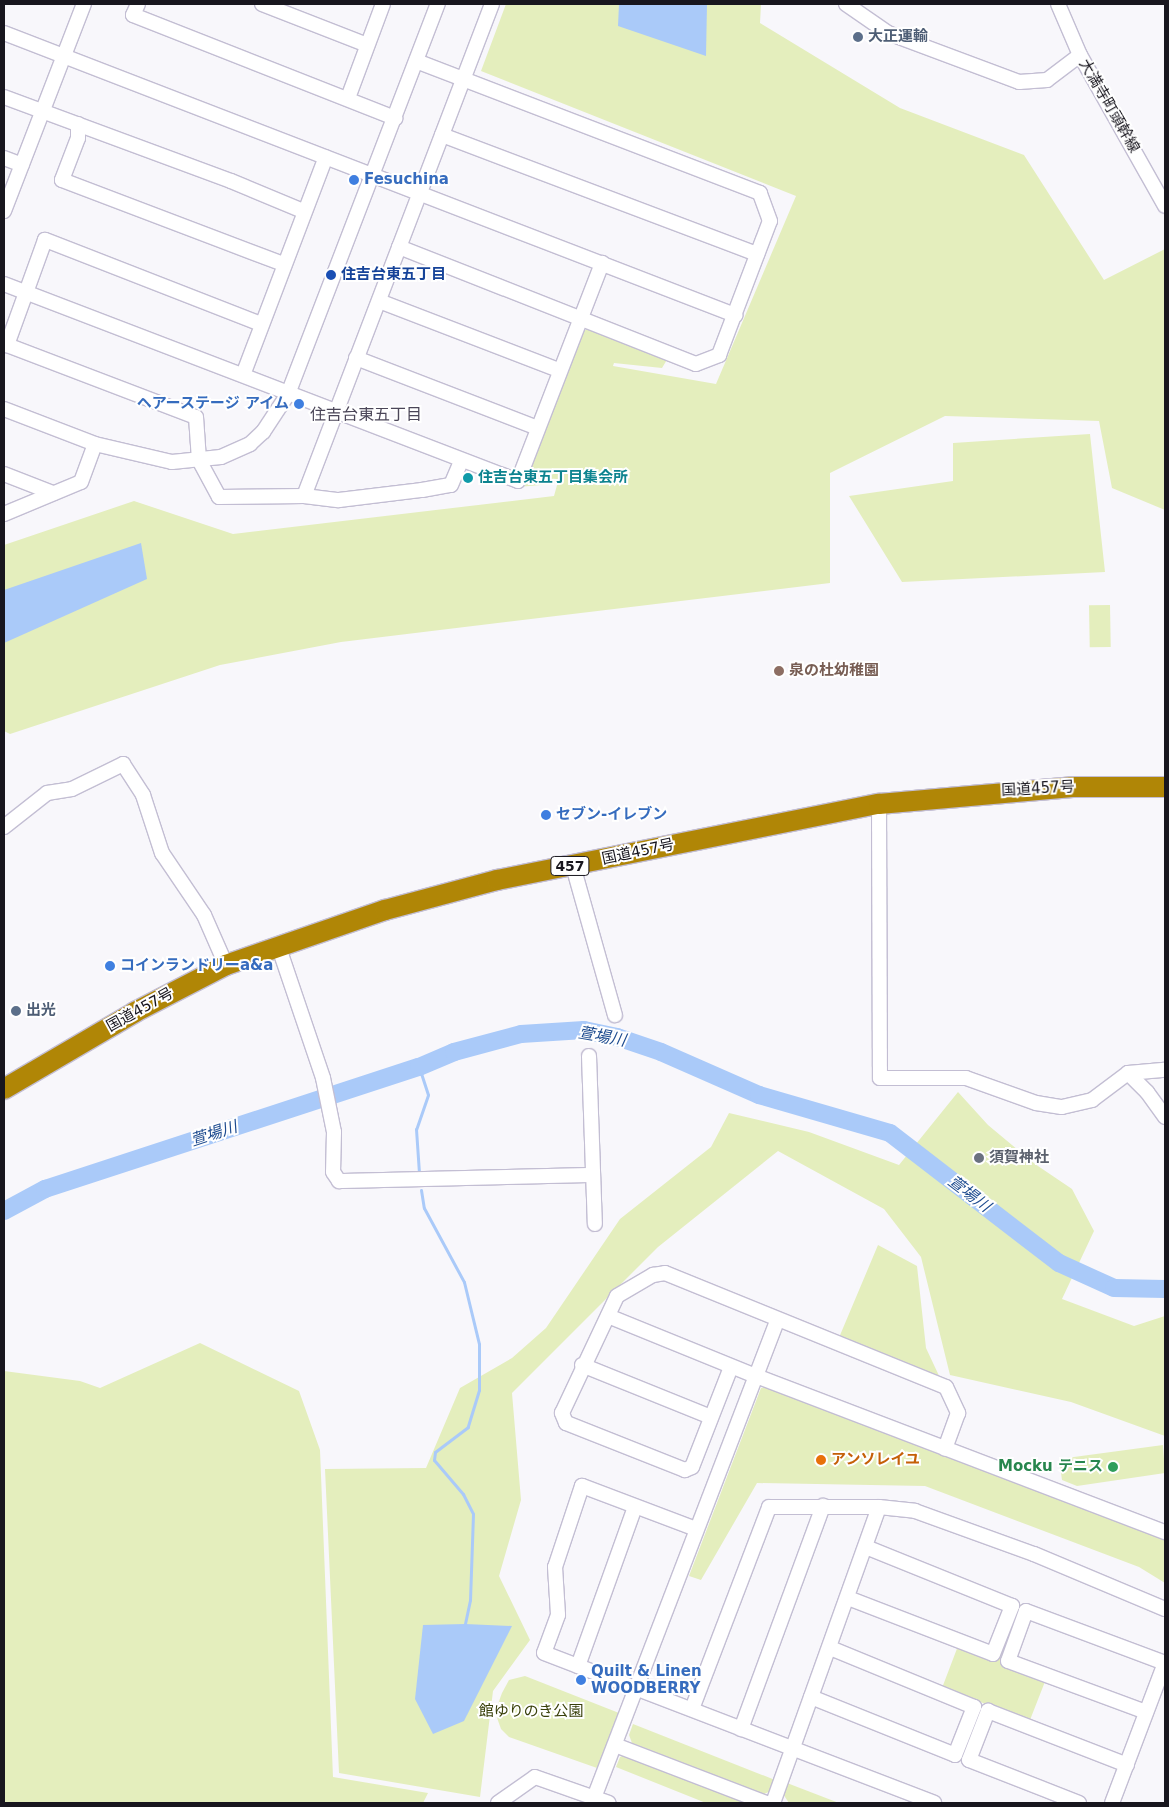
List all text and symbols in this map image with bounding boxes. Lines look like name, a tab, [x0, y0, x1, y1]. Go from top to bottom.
place label: 大正運輸	[868, 28, 928, 46]
marker: 大正運輸	[852, 31, 864, 43]
street label: 大満寺町頭幹線	[1075, 56, 1143, 156]
place label: Fesuchina	[364, 171, 449, 189]
marker: Fesuchina	[348, 174, 360, 186]
place label: 住吉台東五丁目	[341, 266, 446, 284]
marker: 住吉台東五丁目	[325, 269, 337, 281]
place label: ヘアーステージ アイム	[135, 395, 289, 413]
marker: ヘアーステージ アイム	[293, 398, 305, 410]
district label: 住吉台東五丁目	[310, 405, 422, 425]
place label: 住吉台東五丁目集会所	[478, 469, 628, 487]
marker: 住吉台東五丁目集会所	[462, 472, 474, 484]
place label: 泉の杜幼稚園	[789, 662, 879, 680]
marker: 泉の杜幼稚園	[773, 665, 785, 677]
street label: 国道457号	[1001, 778, 1075, 800]
place label: セブン-イレブン	[556, 806, 667, 824]
marker: セブン-イレブン	[540, 809, 552, 821]
street label: 国道457号	[600, 836, 676, 868]
road number: 457	[550, 854, 590, 878]
place label: コインランドリーa&a	[120, 957, 273, 975]
marker: コインランドリーa&a	[104, 960, 116, 972]
street label: 国道457号	[103, 984, 177, 1036]
place label: 出光	[26, 1002, 56, 1020]
marker: 出光	[10, 1005, 22, 1017]
water label: 萱場川	[577, 1023, 627, 1051]
water label: 萱場川	[188, 1117, 240, 1151]
place label: 須賀神社	[989, 1149, 1049, 1167]
marker: 須賀神社	[973, 1152, 985, 1164]
water label: 萱場川	[944, 1172, 994, 1216]
place label: アンソレイユ	[831, 1451, 921, 1469]
marker: アンソレイユ	[815, 1454, 827, 1466]
place label: Mocku テニス	[998, 1458, 1103, 1476]
marker: Mocku テニス	[1107, 1461, 1119, 1473]
place label: Quilt & Linen WOODBERRY	[591, 1662, 702, 1697]
marker: Quilt & Linen WOODBERRY	[575, 1674, 587, 1686]
park label: 館ゆりのき公園	[479, 1703, 583, 1721]

